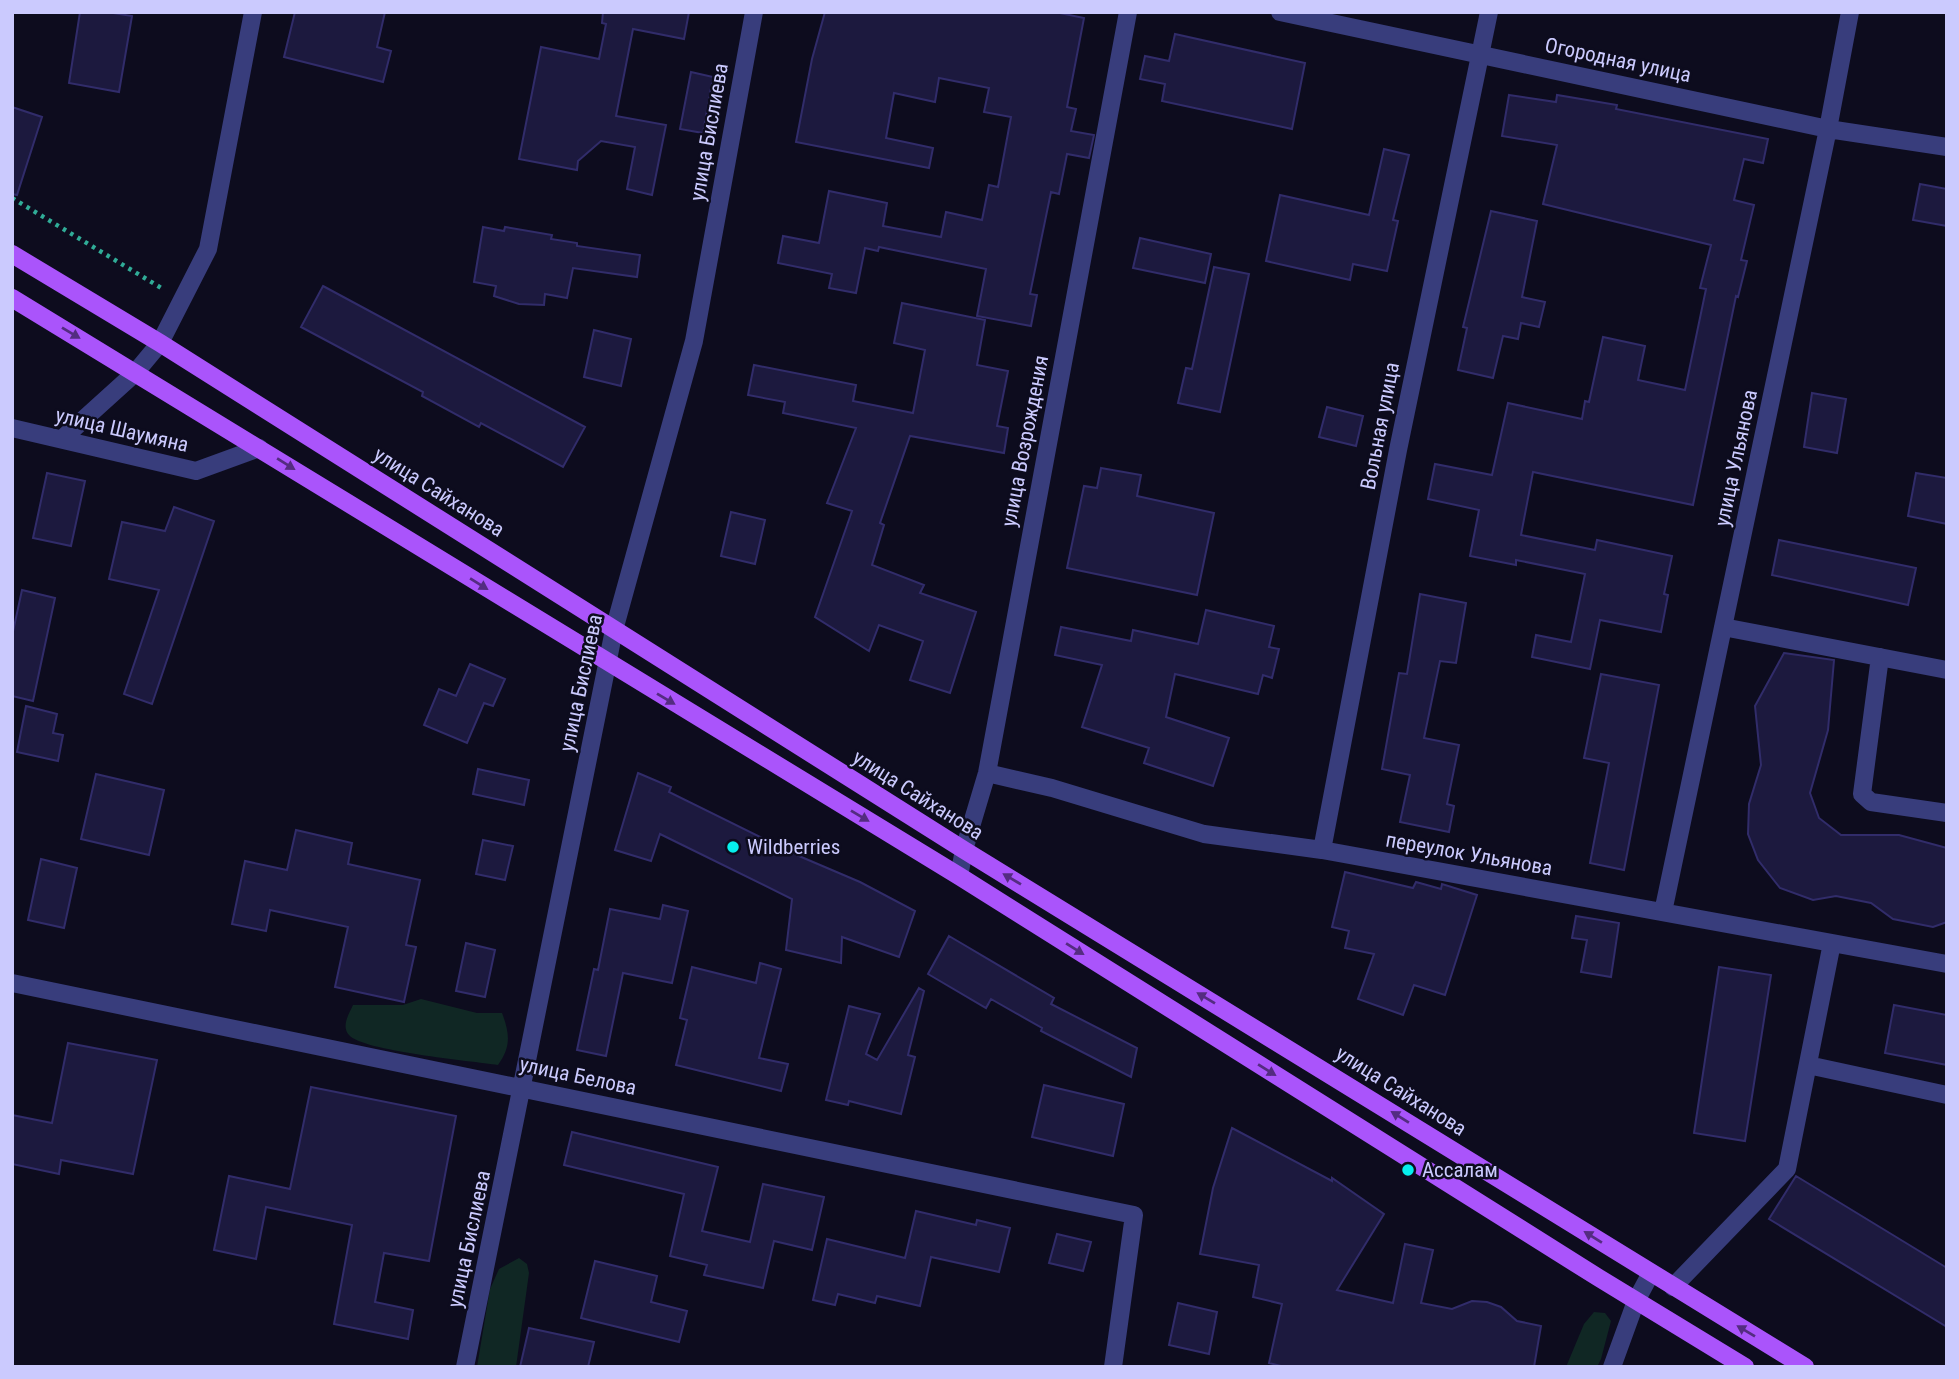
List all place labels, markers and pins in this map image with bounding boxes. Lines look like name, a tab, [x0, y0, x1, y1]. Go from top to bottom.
place label: Wildberries	[747, 835, 840, 859]
marker: Wildberries	[725, 839, 741, 855]
place label: Ассалам	[1422, 1158, 1498, 1182]
marker: Ассалам	[1400, 1162, 1416, 1178]

